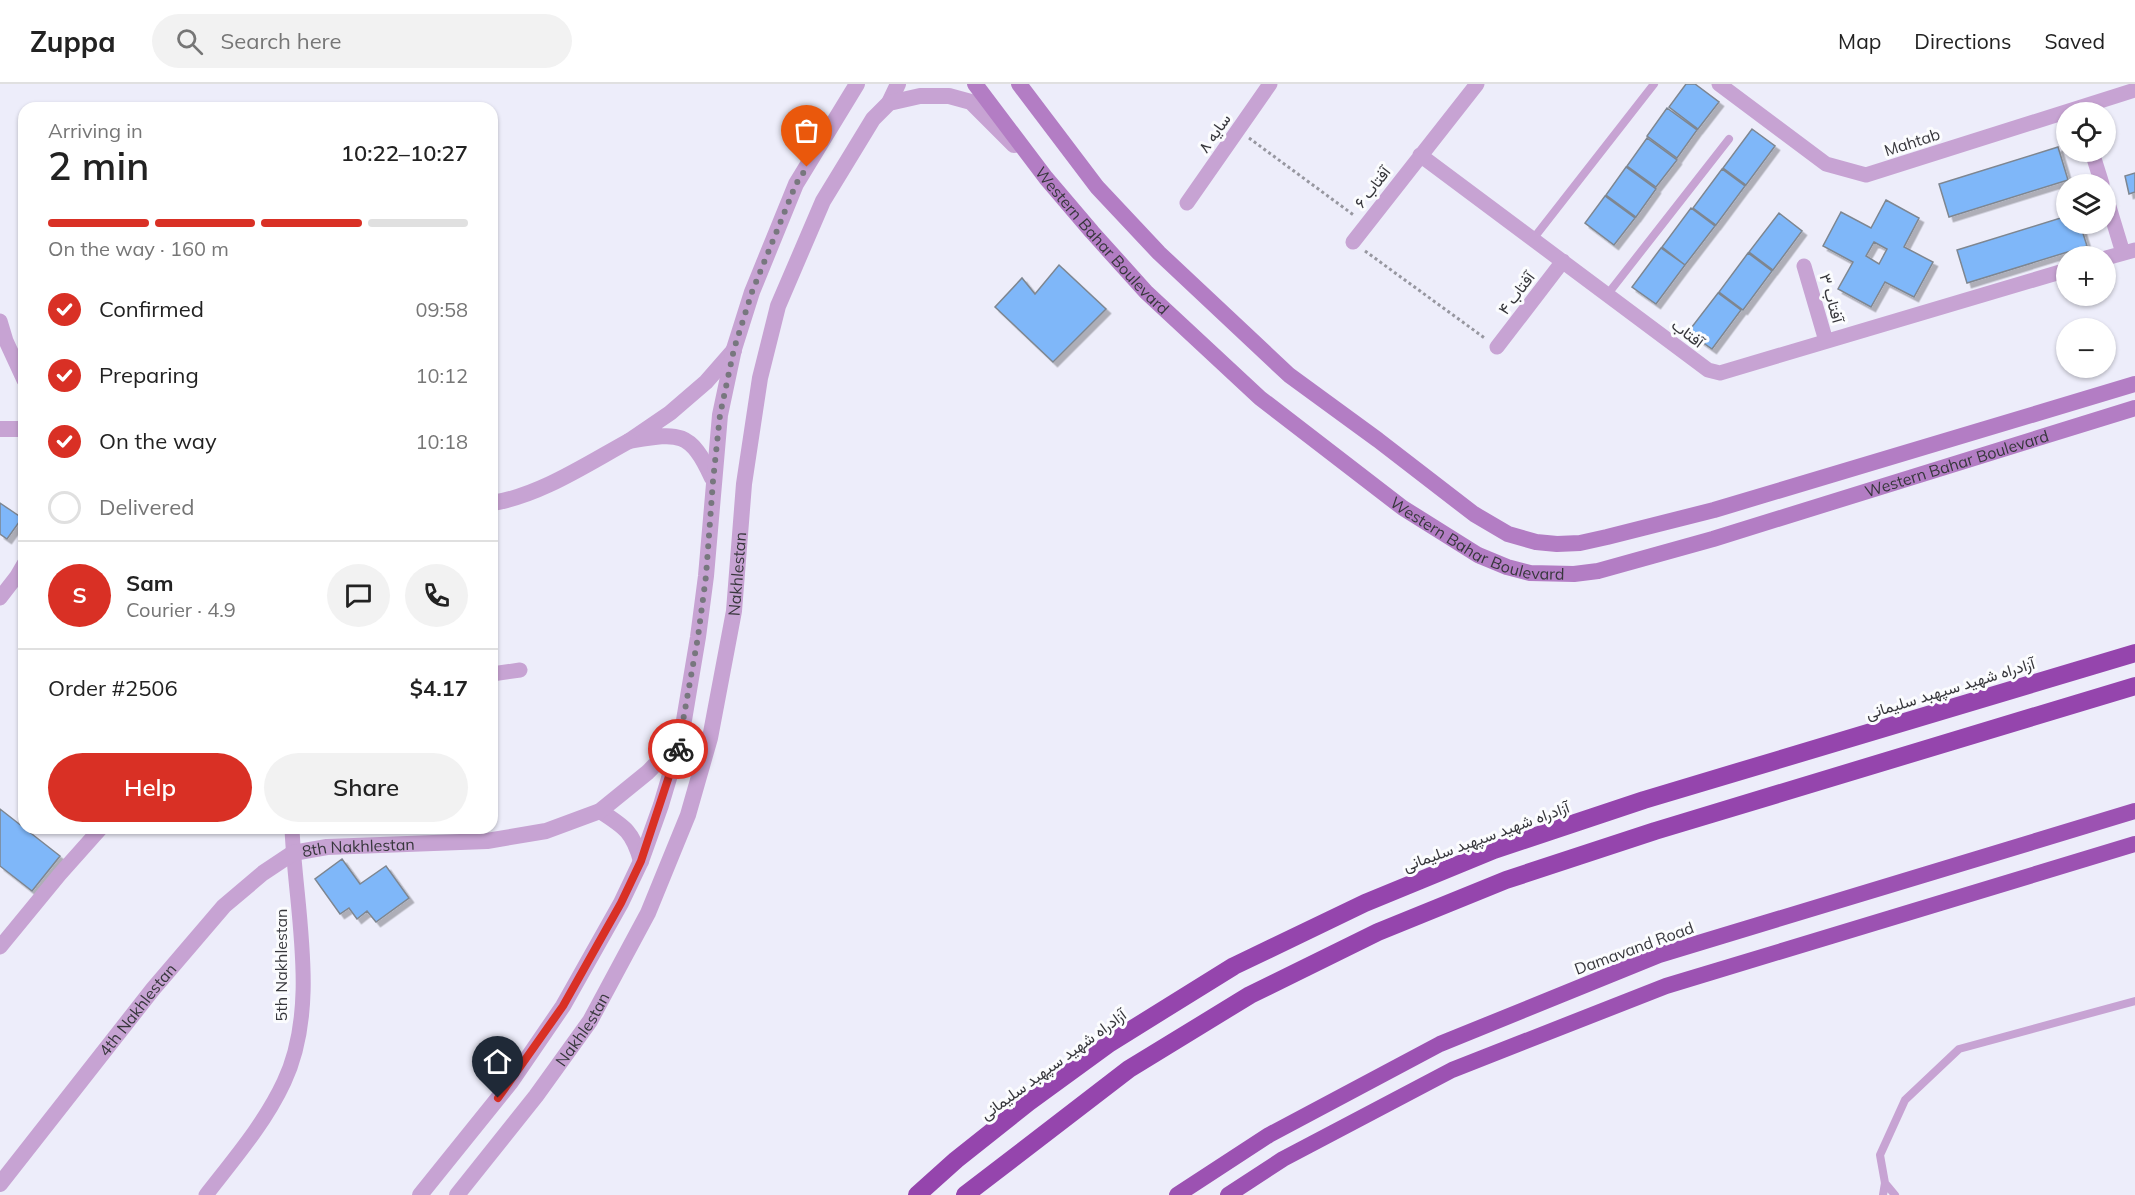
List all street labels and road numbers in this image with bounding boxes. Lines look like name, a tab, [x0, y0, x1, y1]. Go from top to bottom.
street label: سایه ۸	[1193, 109, 1235, 157]
street label: Mahtab	[1882, 124, 1942, 160]
street label: آفتاب ۶	[1350, 161, 1395, 212]
street label: Western Bahar Boulevard	[1031, 163, 1174, 319]
street label: آفتاب ۴	[1493, 267, 1539, 318]
street label: آفتاب ۳	[1815, 271, 1849, 326]
street label: آفتاب	[1668, 314, 1709, 352]
street label: Western Bahar Boulevard	[1862, 425, 2051, 501]
street label: Western Bahar Boulevard	[1386, 492, 1565, 584]
street label: Nakhlestan	[724, 531, 750, 617]
street label: آزادراه شهید سپهبد سلیمانی	[1863, 652, 2039, 725]
street label: آزادراه شهید سپهبد سلیمانی	[1400, 796, 1574, 877]
street label: 8th Nakhlestan	[300, 834, 415, 861]
street label: 5th Nakhlestan	[271, 909, 291, 1021]
street label: Damavand Road	[1572, 917, 1696, 979]
street label: 4th Nakhlestan	[94, 959, 181, 1060]
street label: Nakhlestan	[551, 989, 613, 1070]
street label: آزادراه شهید سپهبد سلیمانی	[976, 1004, 1132, 1125]

